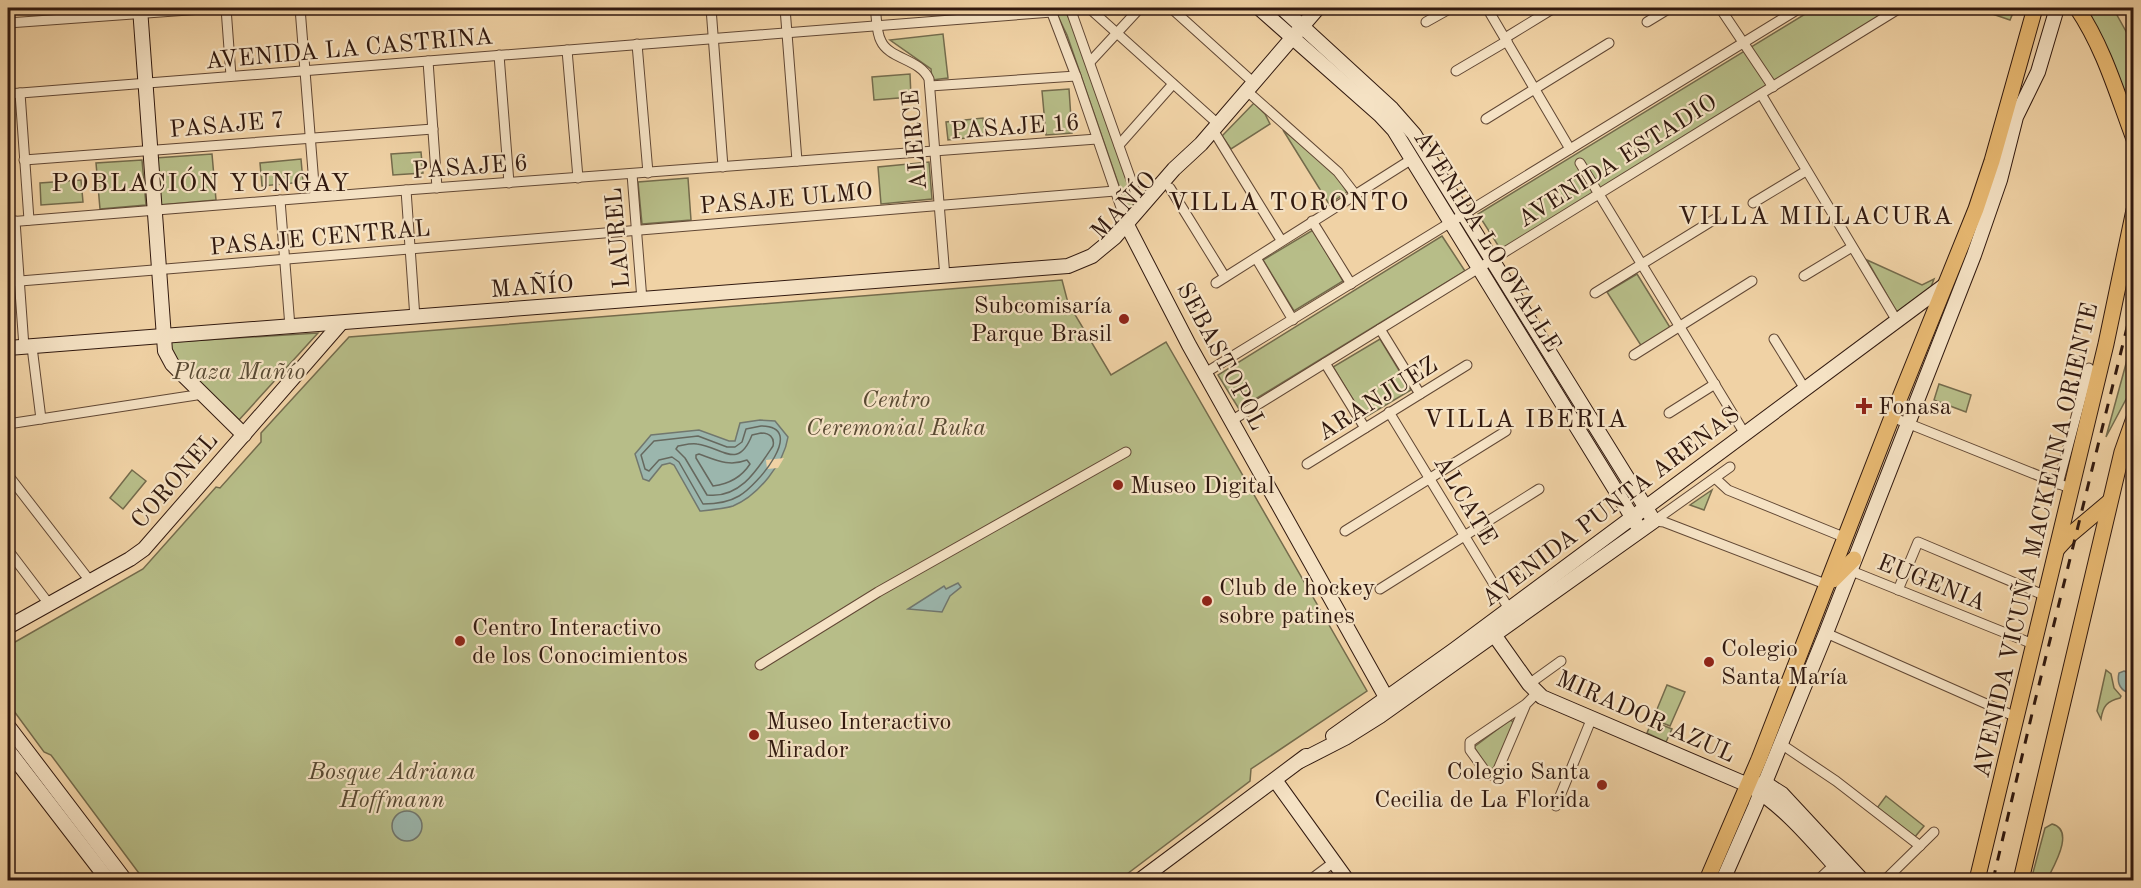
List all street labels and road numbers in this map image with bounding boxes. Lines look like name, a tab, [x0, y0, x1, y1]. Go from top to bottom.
street label: AVENIDA LA CASTRINA	[204, 25, 494, 75]
street label: ALERCE	[900, 89, 932, 191]
street label: AVENIDA ESTADIO	[1514, 91, 1722, 233]
street label: PASAJE 7	[168, 109, 286, 143]
street label: PASAJE 16	[950, 112, 1081, 144]
street label: AVENIDA LO OVALLE	[1408, 127, 1564, 357]
street label: PASAJE 6	[412, 152, 529, 184]
street label: MAÑÍO	[1084, 164, 1162, 245]
street label: PASAJE ULMO	[699, 180, 874, 220]
street label: LAUREL	[603, 186, 635, 289]
street label: PASAJE CENTRAL	[209, 217, 432, 261]
street label: MAÑÍO	[489, 268, 574, 303]
street label: SEBASTOPOL	[1171, 279, 1269, 435]
street label: AVENIDA VICUÑA MACKENNA ORIENTE	[1966, 300, 2103, 780]
street label: ARANJUEZ	[1314, 353, 1442, 446]
street label: AVENIDA PUNTA ARENAS	[1478, 403, 1745, 612]
street label: CORONEL	[128, 429, 223, 534]
street label: ALCATE	[1428, 452, 1500, 550]
street label: EUGENIA	[1874, 551, 1989, 616]
street label: MIRADOR AZUL	[1552, 668, 1738, 768]

